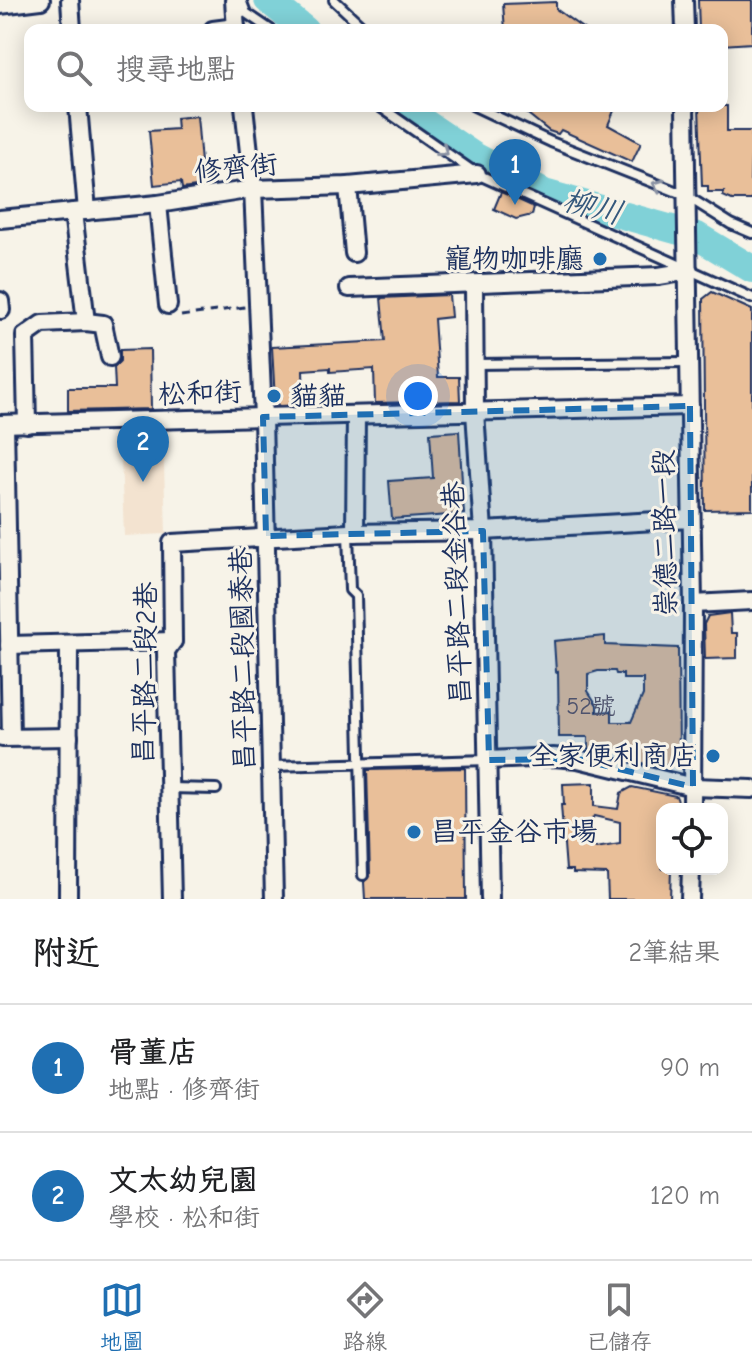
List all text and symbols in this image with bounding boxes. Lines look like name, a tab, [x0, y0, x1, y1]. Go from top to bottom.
search box	[24, 24, 728, 112]
icon: search	[52, 46, 96, 90]
text: 搜尋地點	[116, 52, 236, 87]
pin: 1	[489, 139, 541, 205]
one-way arrow	[435, 141, 449, 156]
street label: 修齊街	[193, 148, 279, 188]
one-way arrow	[652, 178, 666, 195]
water label: 柳川	[559, 182, 627, 232]
place label: 寵物咖啡廳	[444, 243, 584, 275]
marker: 寵物咖啡廳	[591, 250, 609, 268]
street label: 松和街	[157, 376, 243, 410]
your location	[398, 376, 438, 416]
place label: 貓貓	[290, 380, 346, 412]
marker: 貓貓	[265, 387, 283, 405]
pin: 2	[117, 416, 169, 482]
street label: 崇德二路一段	[648, 449, 682, 617]
street label: 昌平路二段金谷巷	[437, 480, 477, 705]
street label: 昌平路二段國泰巷	[225, 546, 261, 771]
street label: 昌平路二段2巷	[127, 580, 163, 765]
house number: 52號	[566, 692, 616, 720]
place label: 全家便利商店	[529, 740, 697, 772]
marker: 全家便利商店	[704, 747, 722, 765]
map controls	[656, 803, 728, 875]
button: locate	[656, 803, 728, 875]
place label: 昌平金谷市場	[430, 816, 598, 848]
marker: 昌平金谷市場	[405, 823, 423, 841]
text: 附近	[32, 933, 100, 973]
text: 2筆結果	[628, 938, 720, 968]
text: 骨董店	[108, 1035, 198, 1070]
text: 1	[53, 1053, 63, 1083]
text: 90 m	[660, 1053, 720, 1083]
text: 地點 · 修齊街	[108, 1075, 260, 1105]
text: 文太幼兒園	[108, 1163, 258, 1198]
text: 2	[52, 1181, 64, 1211]
text: 120 m	[650, 1181, 720, 1211]
text: 學校 · 松和街	[108, 1203, 260, 1233]
tab: 地圖	[100, 1278, 144, 1355]
tab: 路線	[343, 1278, 387, 1355]
tab: 已儲存	[586, 1278, 652, 1355]

